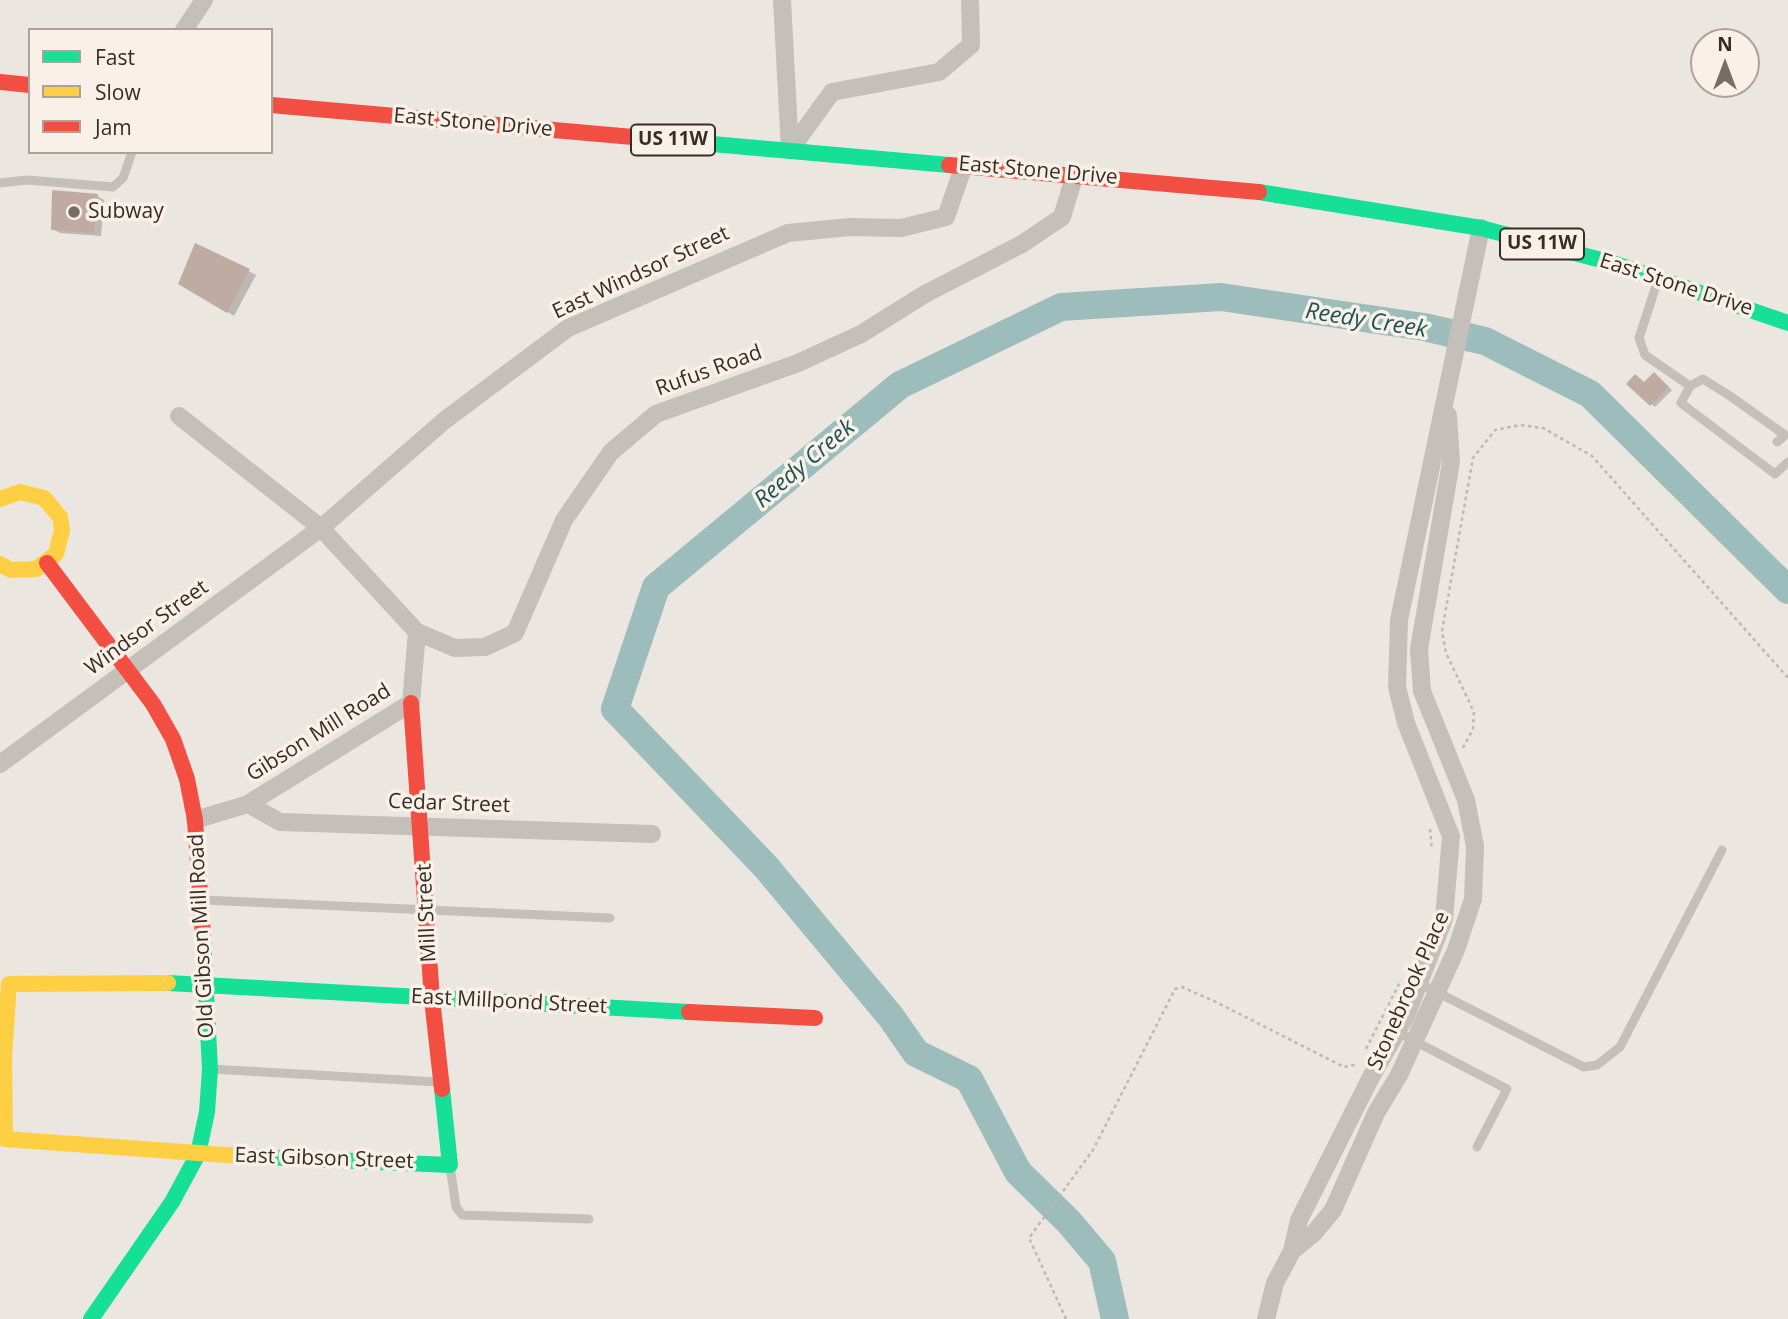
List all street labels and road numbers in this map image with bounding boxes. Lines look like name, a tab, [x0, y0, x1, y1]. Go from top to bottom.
street label: East Stone Drive	[392, 103, 554, 143]
road number: US 11W	[631, 124, 715, 156]
street label: East Stone Drive	[957, 151, 1119, 191]
street label: East Windsor Street	[549, 221, 733, 325]
road number: US 11W	[1500, 228, 1584, 260]
street label: East Stone Drive	[1596, 248, 1756, 322]
street label: Rufus Road	[652, 340, 766, 402]
street label: Windsor Street	[81, 575, 213, 681]
street label: Gibson Mill Road	[242, 679, 396, 787]
street label: Cedar Street	[387, 789, 511, 819]
street label: Old Gibson Mill Road	[184, 833, 220, 1039]
street label: Mill Street	[412, 863, 442, 963]
street label: Stonebrook Place	[1363, 908, 1455, 1074]
street label: East Millpond Street	[410, 984, 608, 1020]
street label: East Gibson Street	[234, 1143, 414, 1175]

